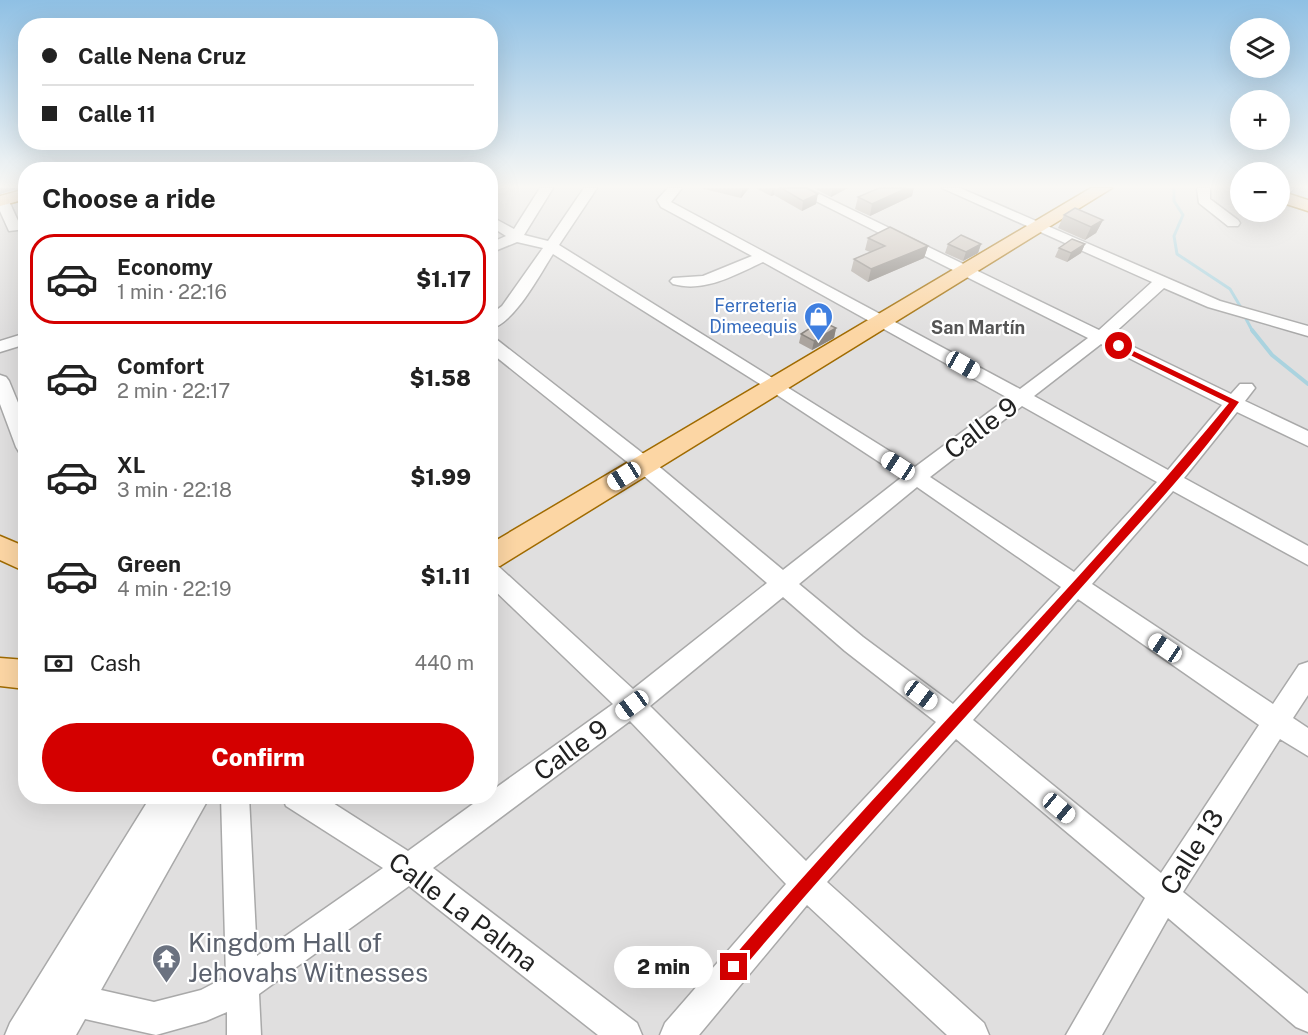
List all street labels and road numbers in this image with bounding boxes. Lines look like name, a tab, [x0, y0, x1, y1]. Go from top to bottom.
street label: Calle 9	[938, 390, 1024, 465]
street label: Calle 9	[528, 712, 614, 787]
street label: Calle 13	[1153, 803, 1230, 900]
street label: Calle La Palma	[383, 846, 544, 978]

